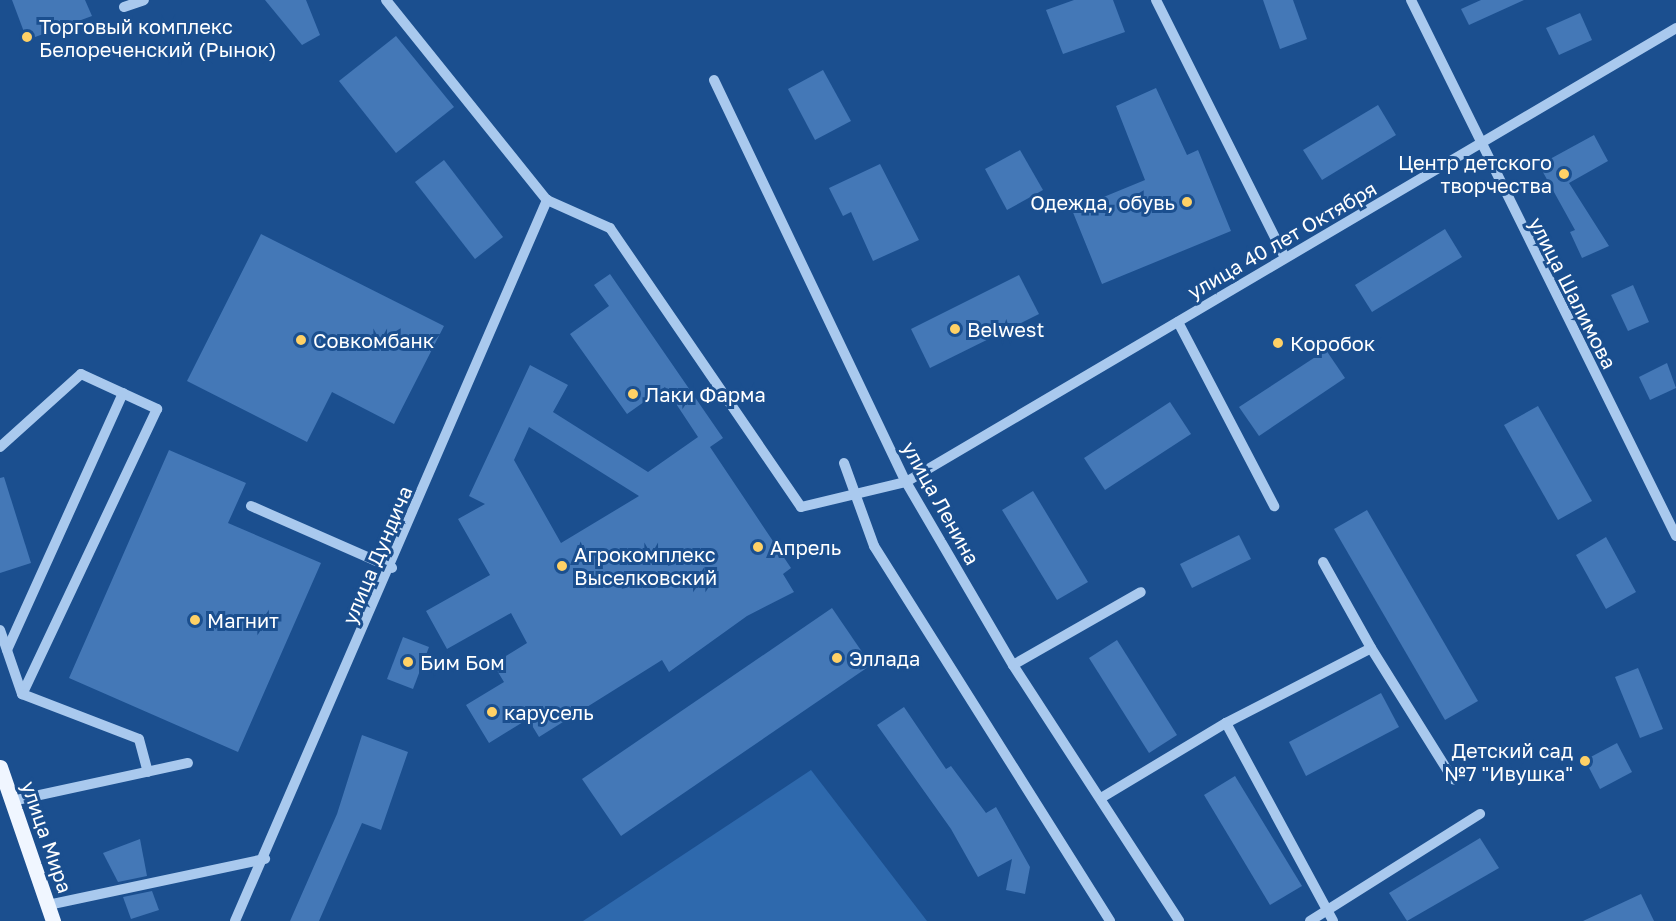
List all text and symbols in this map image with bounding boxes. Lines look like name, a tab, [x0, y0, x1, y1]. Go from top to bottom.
place label: Торговый комплекс Белореченский (Рынок)	[39, 14, 277, 61]
marker: Торговый комплекс Белореченский (Рынок)	[20, 30, 34, 44]
place label: Центр детского творчества	[1398, 150, 1552, 197]
marker: Центр детского творчества	[1557, 167, 1571, 181]
street label: улица 40 лет Октября	[1183, 176, 1381, 304]
place label: Одежда, обувь	[1030, 190, 1175, 214]
marker: Одежда, обувь	[1180, 195, 1194, 209]
street label: улица Шалимова	[1524, 213, 1622, 373]
place label: Belwest	[967, 317, 1044, 341]
marker: Belwest	[948, 322, 962, 336]
place label: Совкомбанк	[313, 328, 434, 352]
place label: Коробок	[1290, 331, 1375, 355]
marker: Совкомбанк	[294, 333, 308, 347]
marker: Коробок	[1271, 336, 1285, 350]
place label: Лаки Фарма	[645, 382, 766, 406]
marker: Лаки Фарма	[626, 387, 640, 401]
street label: улица Ленина	[897, 437, 985, 569]
street label: улица Дундича	[337, 482, 417, 628]
place label: Апрель	[770, 535, 841, 559]
marker: Апрель	[751, 540, 765, 554]
place label: Агрокомплекс Выселковский	[574, 542, 717, 589]
marker: Агрокомплекс Выселковский	[555, 559, 569, 573]
place label: Магнит	[207, 608, 279, 632]
marker: Магнит	[188, 613, 202, 627]
place label: Эллада	[849, 646, 920, 670]
place label: Бим Бом	[420, 650, 505, 674]
marker: Эллада	[830, 651, 844, 665]
marker: Бим Бом	[401, 655, 415, 669]
place label: карусель	[504, 700, 594, 724]
marker: карусель	[485, 705, 499, 719]
place label: Детский сад №7 "Ивушка"	[1444, 738, 1573, 785]
marker: Детский сад №7 "Ивушка"	[1578, 754, 1592, 768]
street label: улица Мира	[17, 778, 77, 896]

